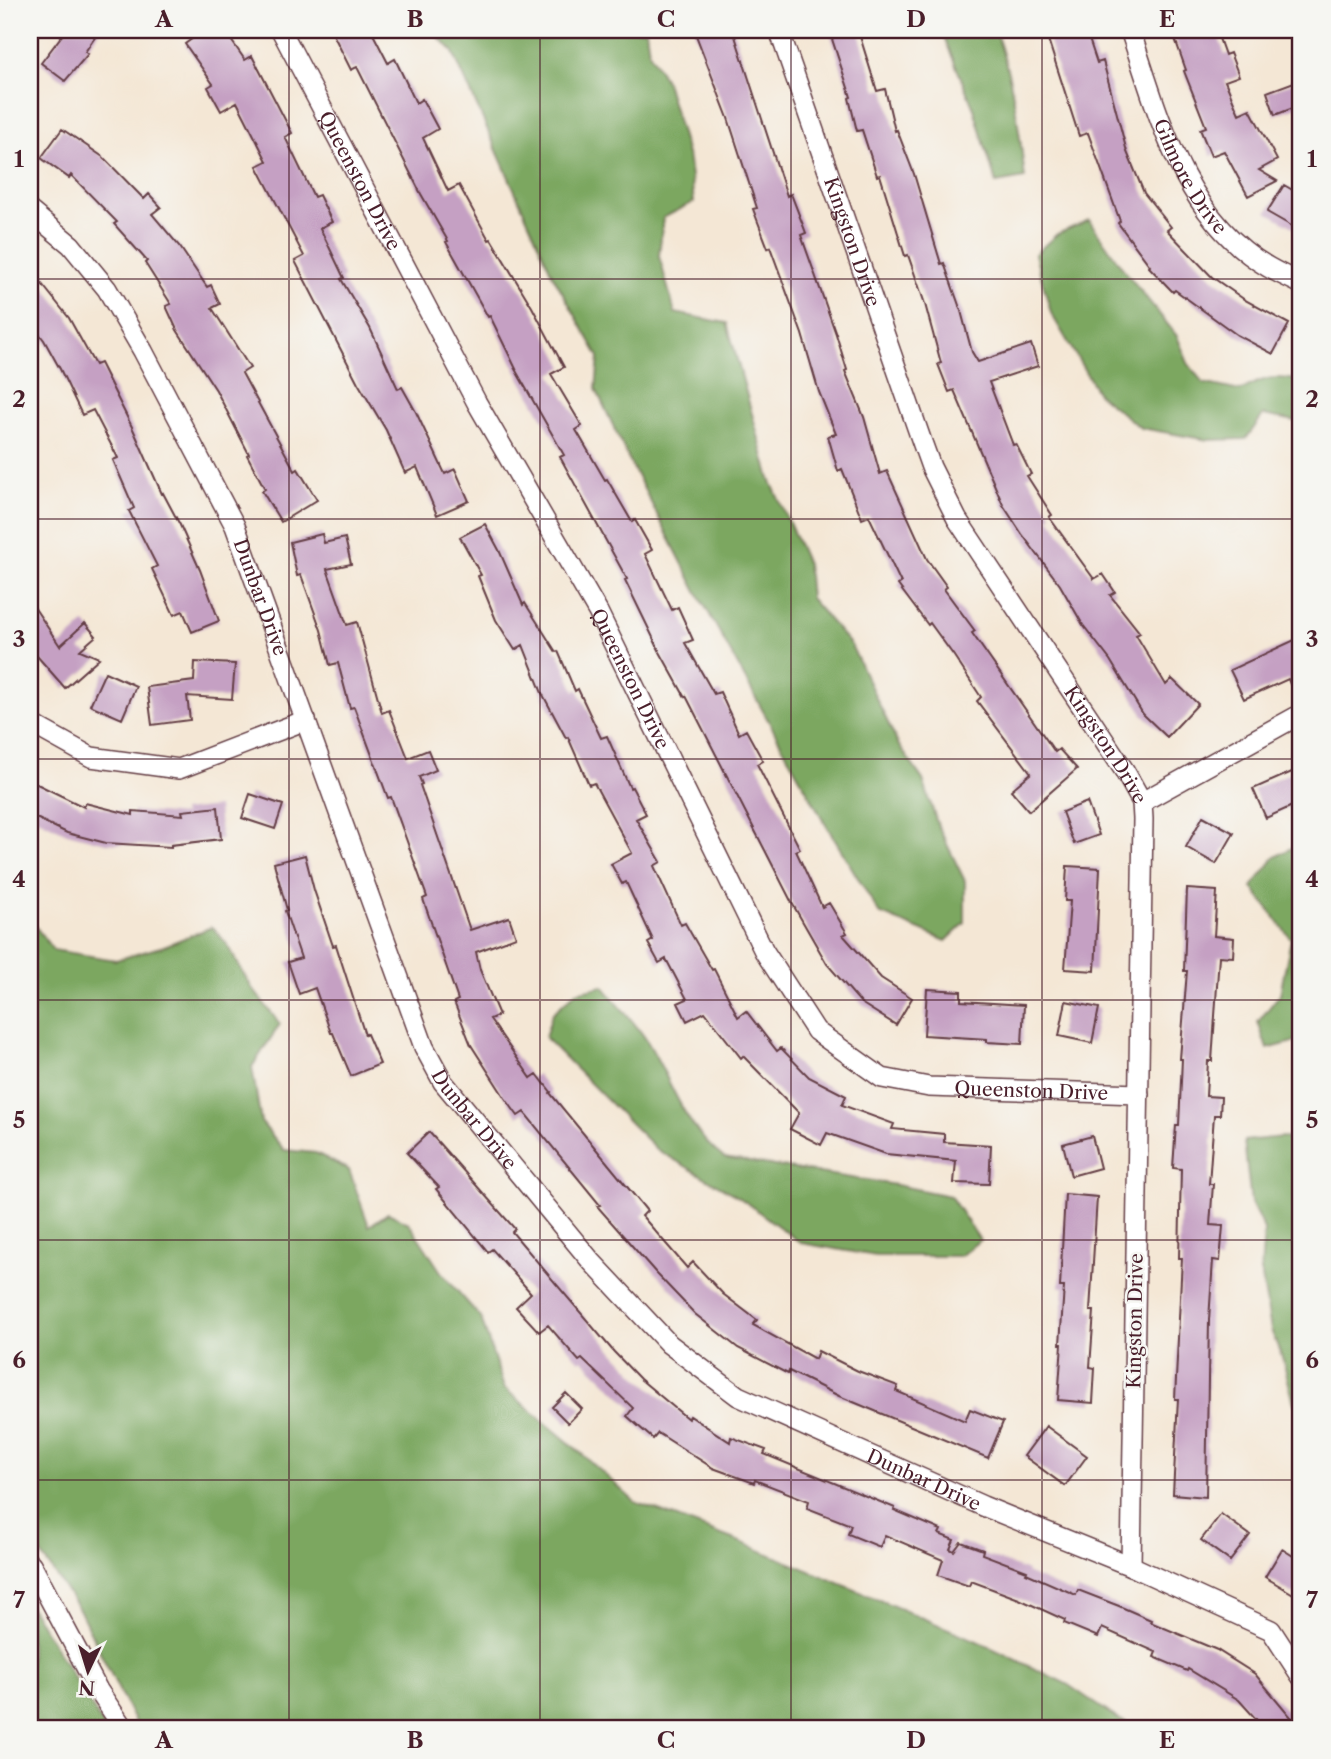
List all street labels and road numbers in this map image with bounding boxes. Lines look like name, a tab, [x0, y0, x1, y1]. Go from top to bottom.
street label: Queenston Drive	[314, 107, 406, 254]
street label: Gilmore Drive	[1149, 115, 1232, 239]
street label: Kingston Drive	[819, 174, 886, 309]
street label: Dunbar Drive	[229, 535, 292, 659]
street label: Queenston Drive	[586, 605, 675, 753]
street label: Kingston Drive	[1060, 681, 1152, 807]
street label: Dunbar Drive	[427, 1065, 522, 1174]
street label: Queenston Drive	[954, 1076, 1108, 1104]
street label: Kingston Drive	[1122, 1253, 1148, 1389]
street label: Dunbar Drive	[863, 1444, 985, 1515]

